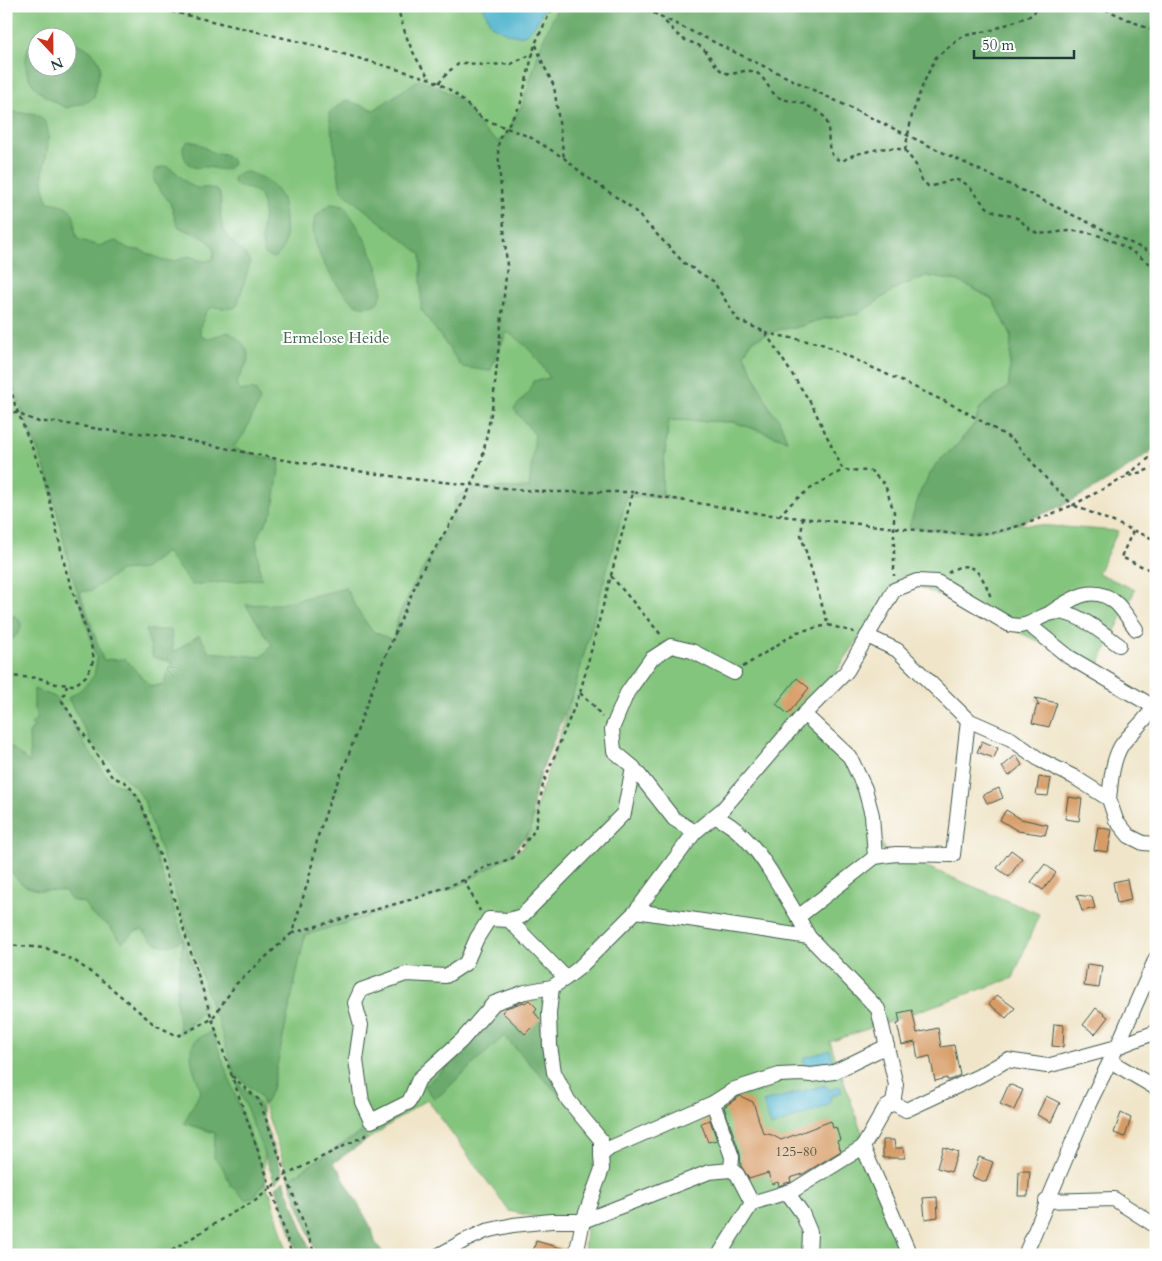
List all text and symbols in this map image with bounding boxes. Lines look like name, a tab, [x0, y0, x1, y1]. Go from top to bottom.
north arrow	[28, 28, 78, 78]
scale bar	[974, 28, 1074, 60]
text: 50 m	[982, 35, 1014, 55]
text: N	[47, 53, 66, 75]
park label: Ermelose Heide	[282, 327, 390, 349]
house number: 125-80	[775, 1142, 817, 1161]

